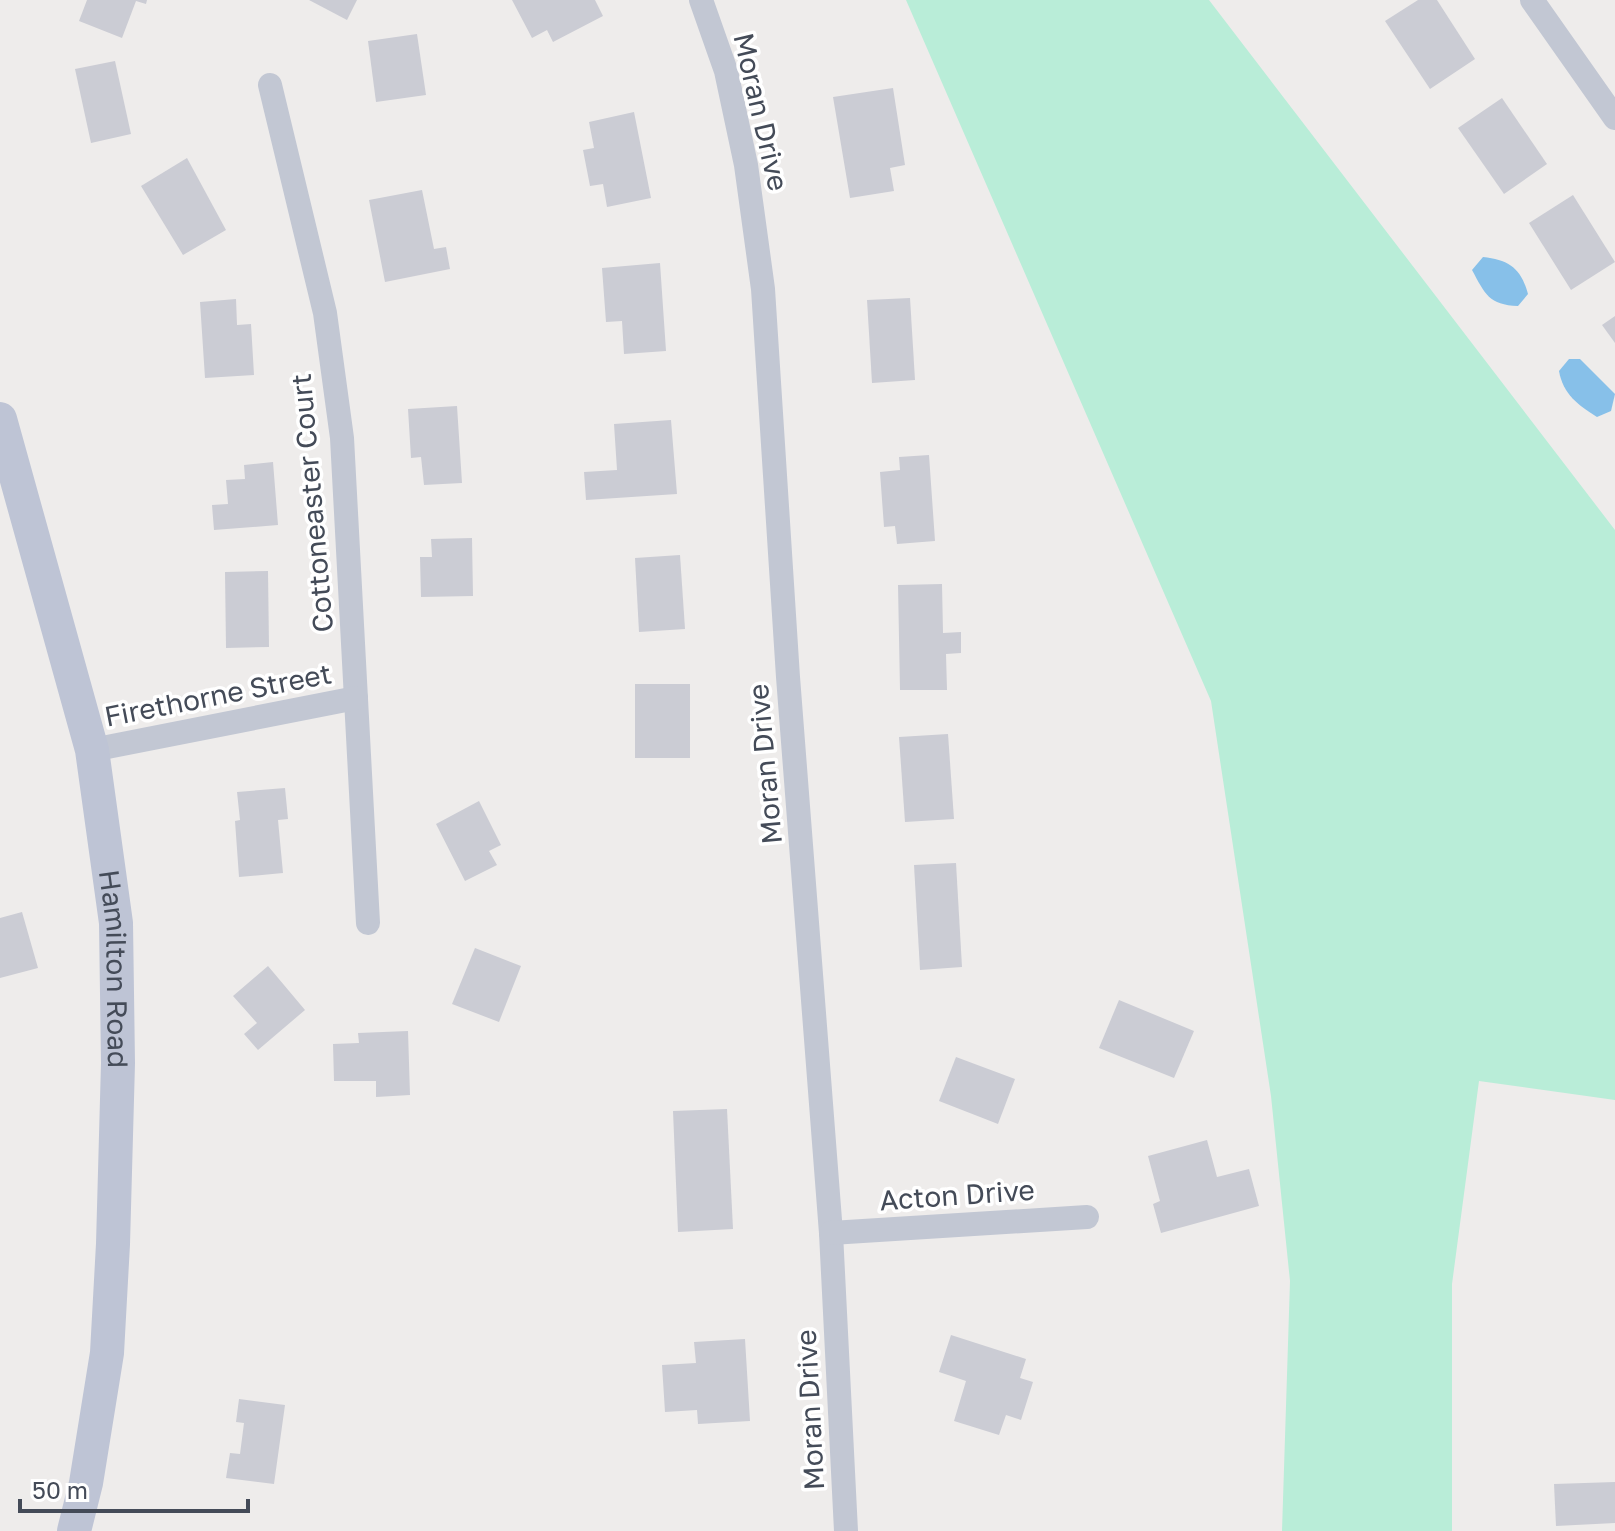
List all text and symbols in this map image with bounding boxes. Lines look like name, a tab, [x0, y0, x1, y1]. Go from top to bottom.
street label: Moran Drive	[727, 30, 796, 194]
street label: Cottoneaster Court	[284, 372, 339, 634]
street label: Firethorne Street	[102, 656, 334, 733]
street label: Moran Drive	[741, 682, 788, 846]
street label: Hamilton Road	[93, 868, 135, 1068]
street label: Acton Drive	[878, 1173, 1036, 1216]
street label: Moran Drive	[789, 1329, 830, 1491]
scale bar	[20, 1463, 248, 1513]
text: 50 m	[32, 1475, 88, 1504]

